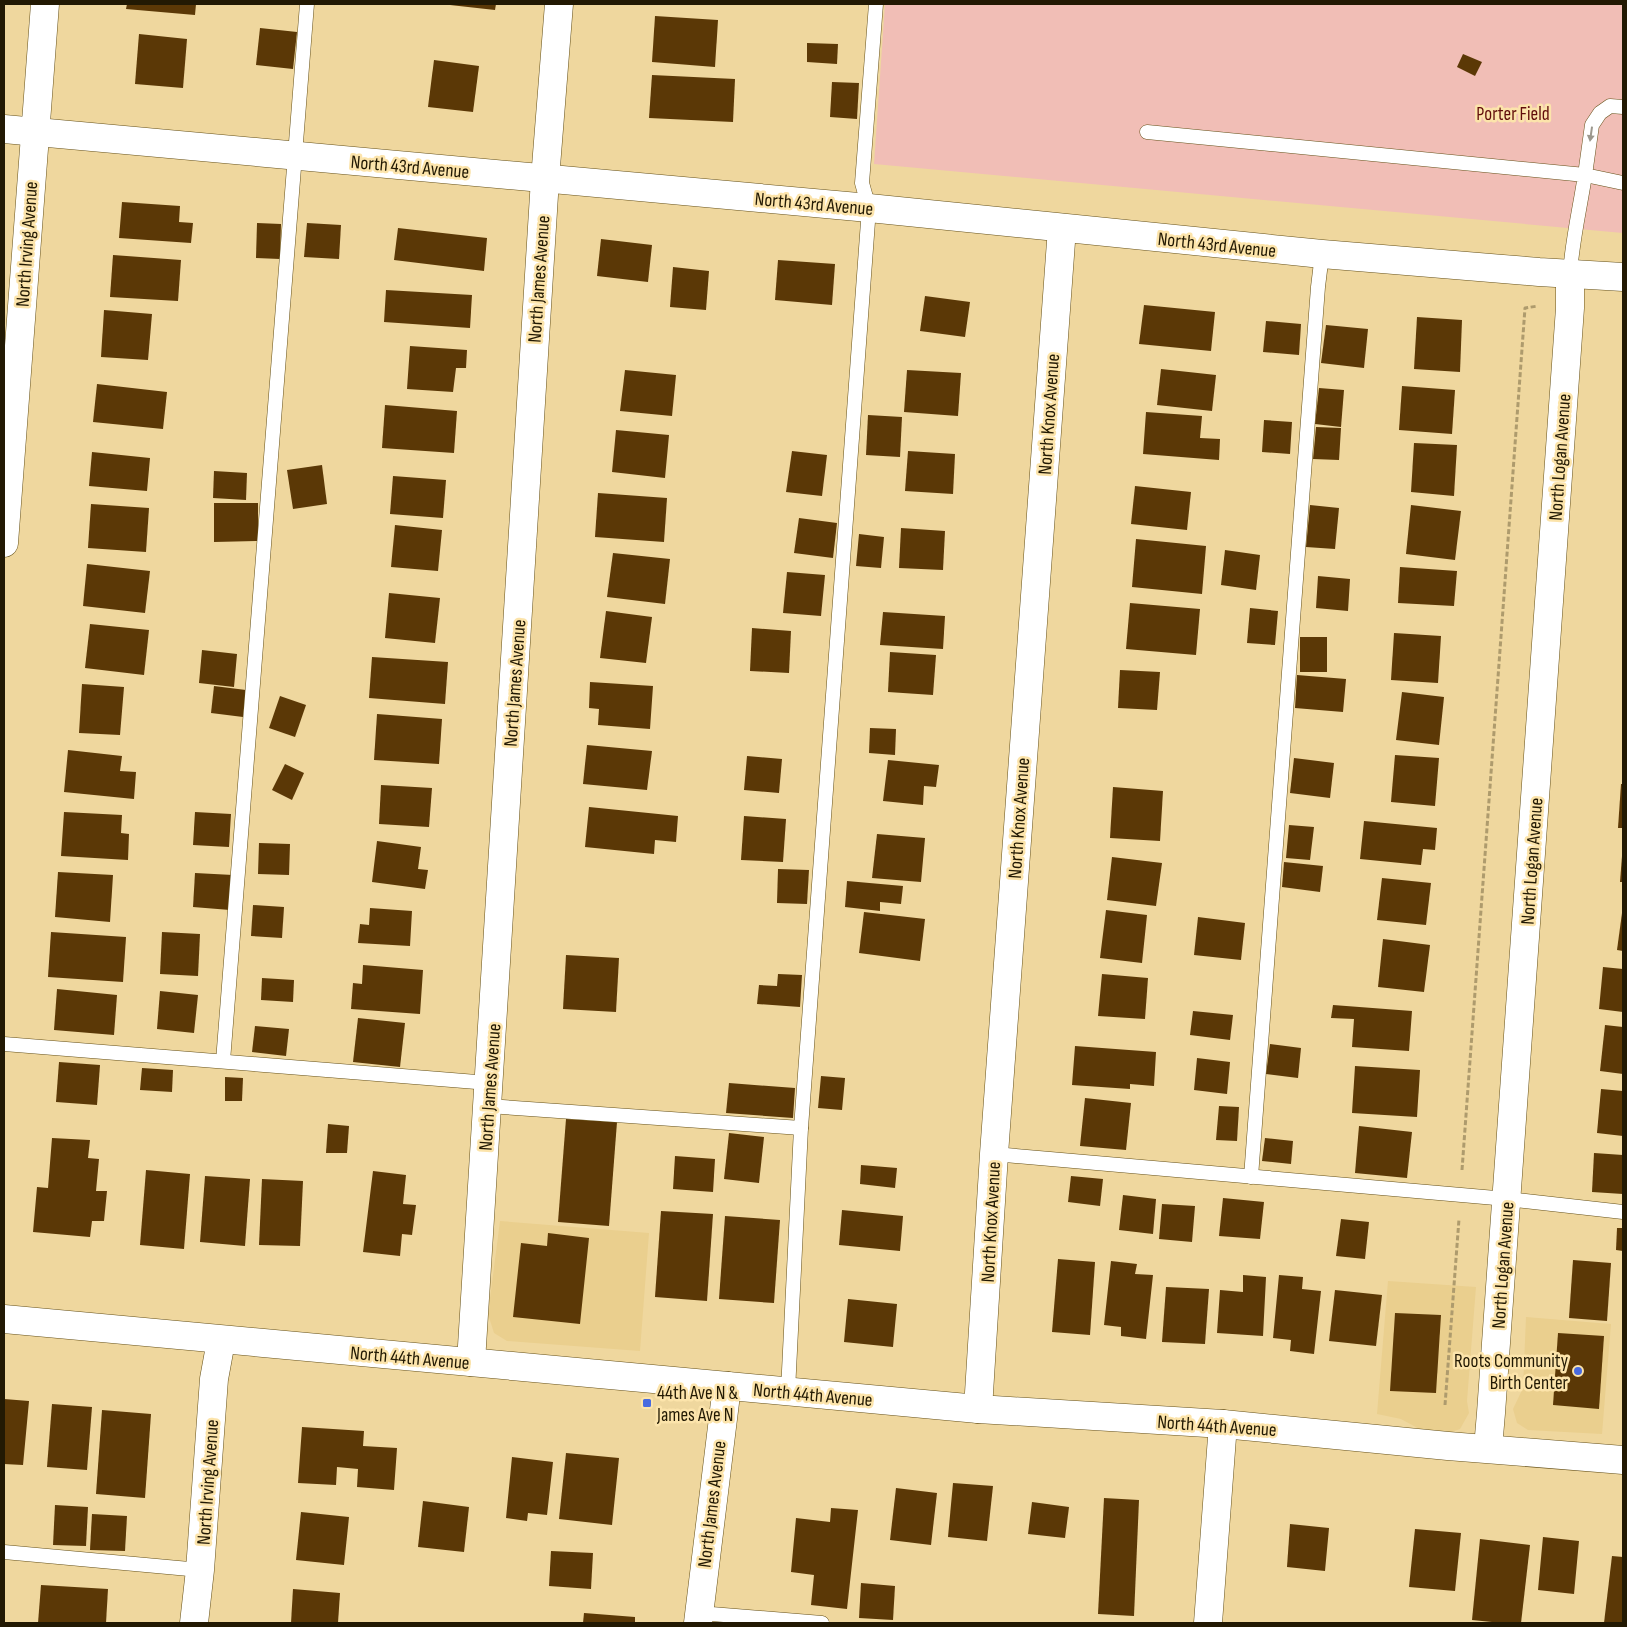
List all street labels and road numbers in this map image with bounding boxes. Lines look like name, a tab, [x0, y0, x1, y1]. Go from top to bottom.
street label: North 43rd Avenue	[350, 151, 470, 184]
street label: North Irving Avenue	[12, 181, 43, 308]
street label: North 43rd Avenue	[754, 188, 874, 221]
street label: North James Avenue	[524, 215, 555, 344]
street label: North 43rd Avenue	[1157, 228, 1277, 263]
street label: North Knox Avenue	[1034, 353, 1065, 475]
street label: North Logan Avenue	[1545, 393, 1576, 521]
street label: North James Avenue	[500, 619, 531, 748]
street label: North Knox Avenue	[1004, 757, 1035, 879]
street label: North Logan Avenue	[1517, 797, 1548, 925]
street label: North James Avenue	[475, 1023, 506, 1152]
street label: North Knox Avenue	[977, 1161, 1006, 1283]
street label: North Logan Avenue	[1488, 1201, 1519, 1329]
street label: North 44th Avenue	[349, 1342, 470, 1375]
street label: North 44th Avenue	[752, 1379, 873, 1412]
street label: North 44th Avenue	[1156, 1411, 1277, 1442]
street label: North Irving Avenue	[193, 1419, 224, 1546]
street label: North James Avenue	[693, 1439, 732, 1569]

